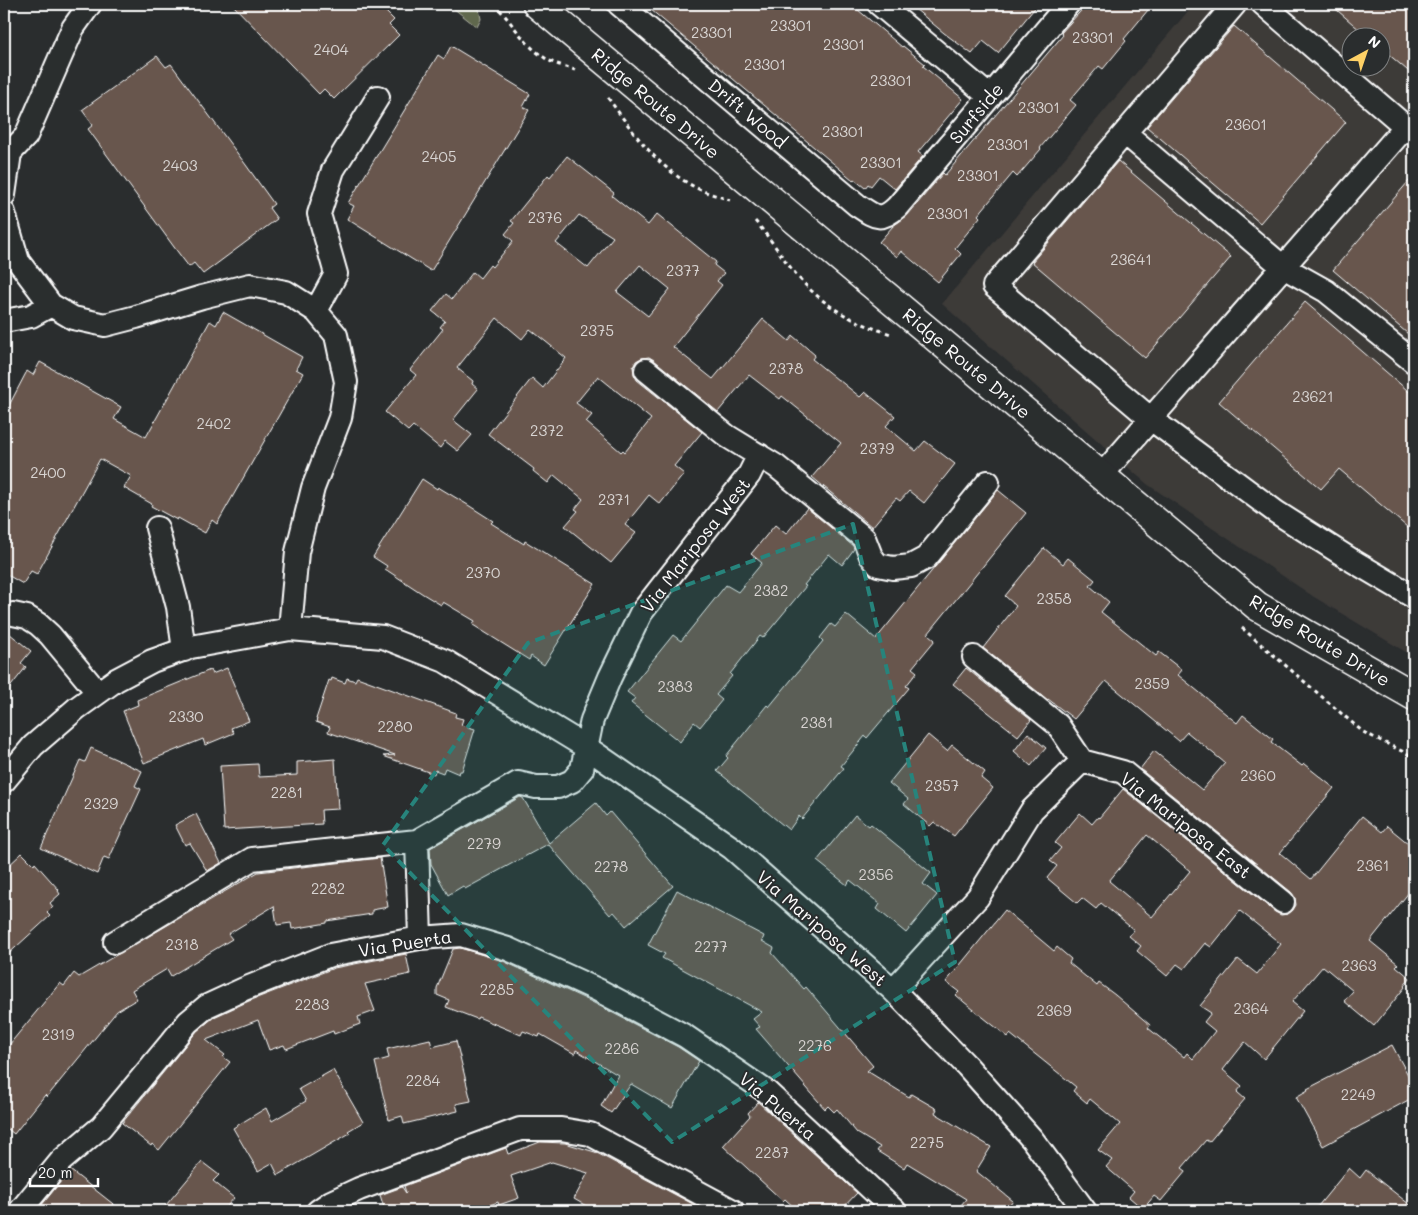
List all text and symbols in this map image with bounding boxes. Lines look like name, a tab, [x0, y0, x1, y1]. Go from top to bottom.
house number: 23301	[770, 15, 812, 35]
house number: 23301	[691, 22, 733, 42]
house number: 23301	[1072, 27, 1114, 47]
north arrow	[1340, 28, 1390, 78]
text: N	[1364, 31, 1385, 52]
house number: 23301	[823, 34, 865, 54]
house number: 2404	[313, 39, 349, 59]
street label: Ridge Route Drive	[587, 42, 725, 164]
house number: 23301	[744, 54, 786, 74]
house number: 23301	[870, 70, 912, 90]
street label: Drift Wood	[703, 73, 793, 153]
street label: Surfside	[943, 77, 1009, 149]
house number: 23301	[1018, 97, 1060, 117]
house number: 23601	[1225, 114, 1267, 134]
house number: 23301	[822, 121, 864, 141]
house number: 23301	[987, 134, 1029, 154]
house number: 2405	[421, 146, 457, 166]
house number: 23301	[860, 152, 902, 172]
house number: 2403	[162, 155, 198, 175]
house number: 23301	[957, 165, 999, 185]
house number: 23301	[927, 203, 969, 223]
house number: 2376	[528, 207, 562, 227]
house number: 23641	[1110, 249, 1152, 269]
house number: 2377	[666, 260, 700, 280]
street label: Ridge Route Drive	[898, 302, 1036, 424]
house number: 2375	[580, 320, 614, 340]
house number: 2378	[769, 358, 803, 378]
house number: 23621	[1292, 386, 1334, 406]
house number: 2402	[197, 413, 231, 433]
house number: 2372	[530, 420, 564, 440]
house number: 2379	[860, 438, 894, 458]
house number: 2400	[30, 462, 66, 482]
street label: Via Mariposa West	[635, 472, 755, 618]
house number: 2371	[598, 489, 630, 509]
house number: 2370	[466, 562, 500, 582]
house number: 2382	[754, 580, 788, 600]
house number: 2358	[1037, 588, 1071, 608]
street label: Ridge Route Drive	[1245, 588, 1395, 692]
house number: 2359	[1135, 673, 1170, 693]
house number: 2383	[657, 676, 693, 696]
house number: 2330	[168, 706, 204, 726]
house number: 2381	[801, 712, 833, 732]
house number: 2280	[377, 716, 413, 736]
house number: 2360	[1240, 765, 1276, 785]
street label: Via Mariposa East	[1116, 766, 1256, 884]
house number: 2357	[925, 775, 959, 795]
house number: 2281	[271, 782, 303, 802]
house number: 2329	[84, 793, 118, 813]
house number: 2279	[467, 833, 501, 853]
house number: 2361	[1357, 855, 1389, 875]
house number: 2278	[594, 856, 628, 876]
house number: 2356	[859, 864, 893, 884]
street label: Via Mariposa West	[752, 865, 892, 991]
house number: 2282	[311, 878, 345, 898]
street label: Via Puerta	[357, 924, 453, 962]
house number: 2318	[166, 934, 198, 954]
house number: 2277	[694, 936, 728, 956]
house number: 2363	[1342, 955, 1377, 975]
house number: 2285	[480, 979, 514, 999]
house number: 2283	[295, 994, 329, 1014]
house number: 2364	[1233, 998, 1269, 1018]
house number: 2369	[1036, 1000, 1072, 1020]
house number: 2319	[42, 1024, 74, 1044]
house number: 2276	[798, 1035, 832, 1055]
house number: 2286	[605, 1038, 639, 1058]
street label: Via Puerta	[734, 1067, 822, 1145]
house number: 2284	[406, 1070, 440, 1090]
house number: 2249	[1341, 1084, 1375, 1104]
house number: 2275	[910, 1132, 944, 1152]
house number: 2287	[755, 1142, 789, 1162]
scale bar	[30, 1155, 98, 1187]
text: 20 m	[38, 1162, 72, 1182]

